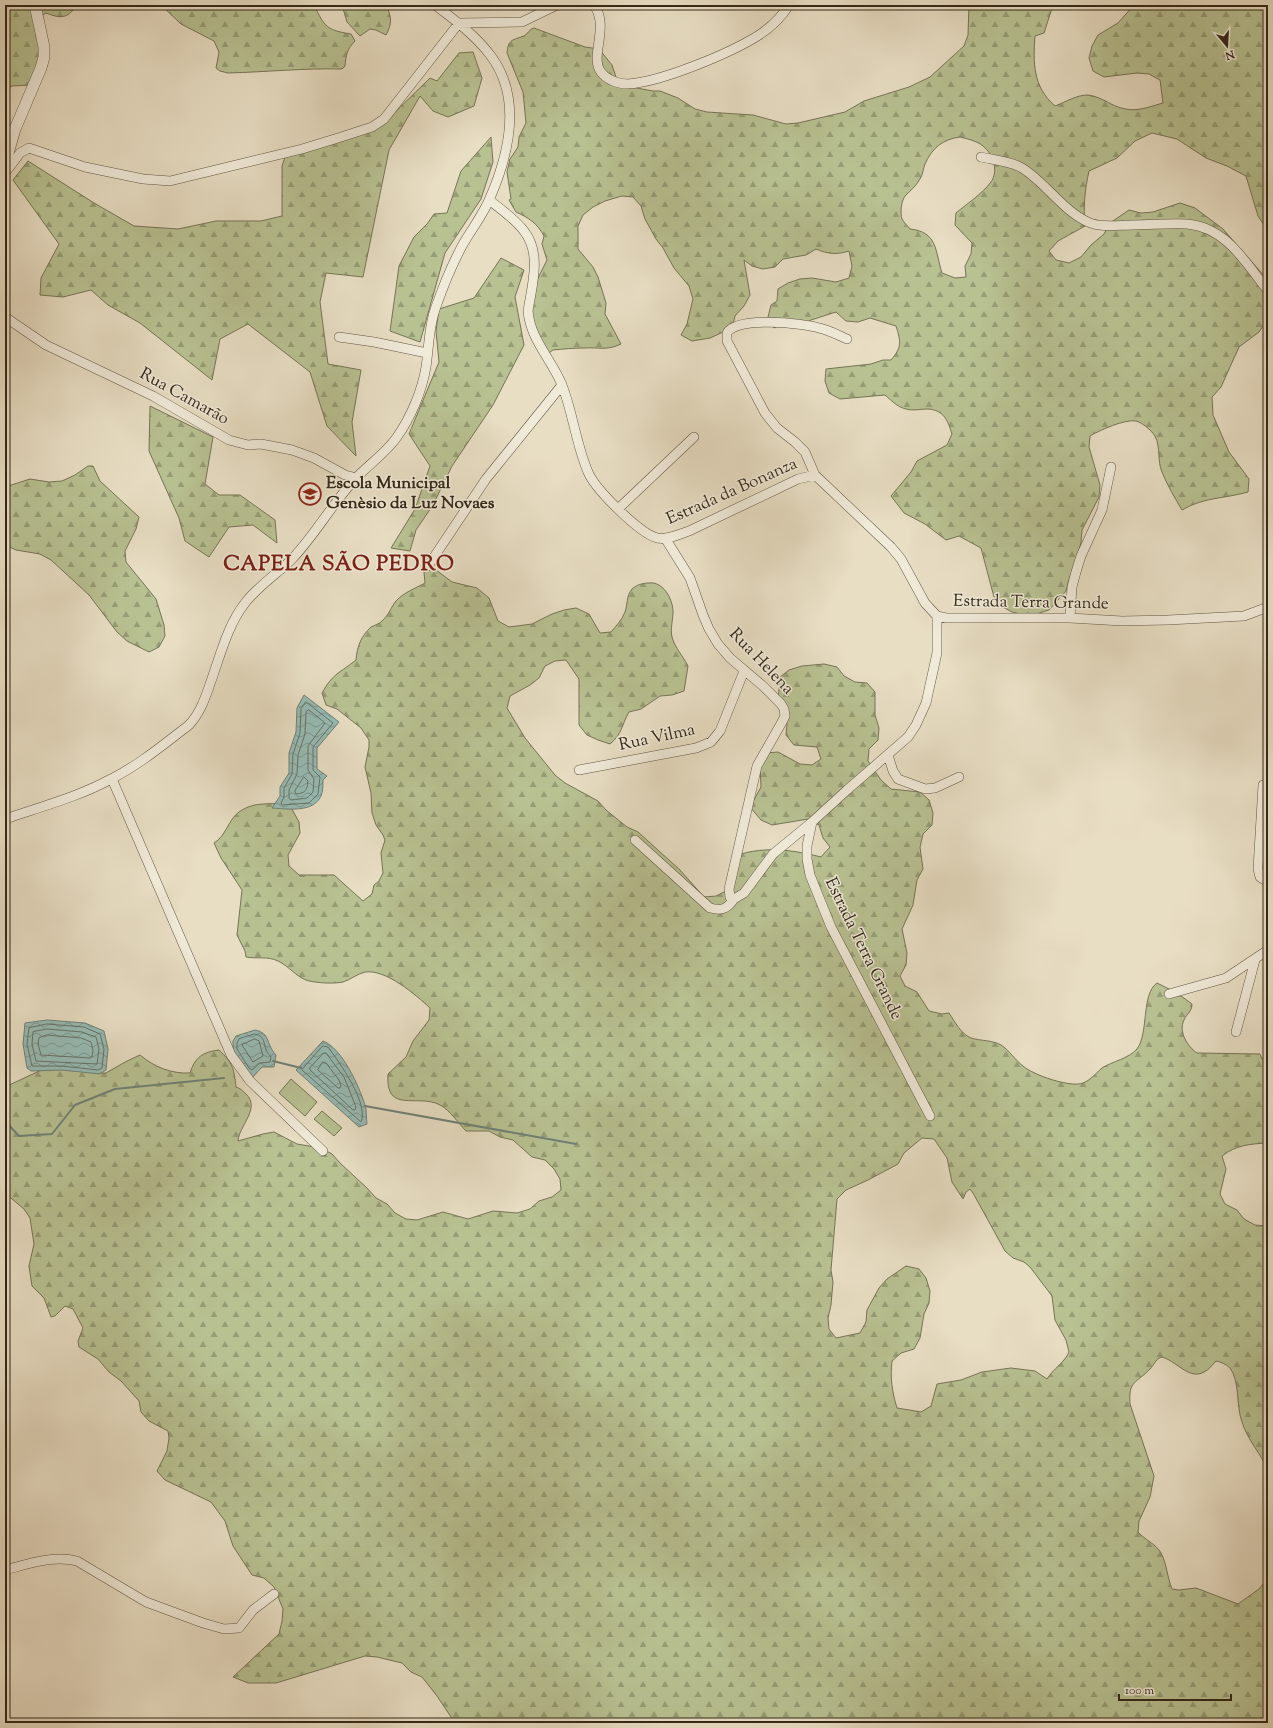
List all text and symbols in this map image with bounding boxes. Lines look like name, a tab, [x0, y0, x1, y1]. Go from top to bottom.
north arrow	[1207, 26, 1247, 66]
text: N	[1223, 45, 1237, 64]
street label: Rua Camarão	[135, 362, 233, 432]
street label: Estrada da Bonanza	[663, 452, 801, 532]
place label: Escola Municipal Genèsio da Luz Novaes	[326, 472, 495, 516]
school or university icon: Escola Municipal Genèsio da Luz Novaes	[297, 481, 323, 507]
district label: CAPELA SÃO PEDRO	[223, 550, 455, 580]
street label: Estrada Terra Grande	[953, 590, 1109, 616]
street label: Rua Helena	[723, 623, 799, 701]
street label: Rua Vilma	[617, 718, 697, 758]
street label: Estrada Terra Grande	[818, 874, 908, 1024]
scale bar	[1119, 1676, 1231, 1702]
text: 100 m	[1125, 1682, 1154, 1700]

